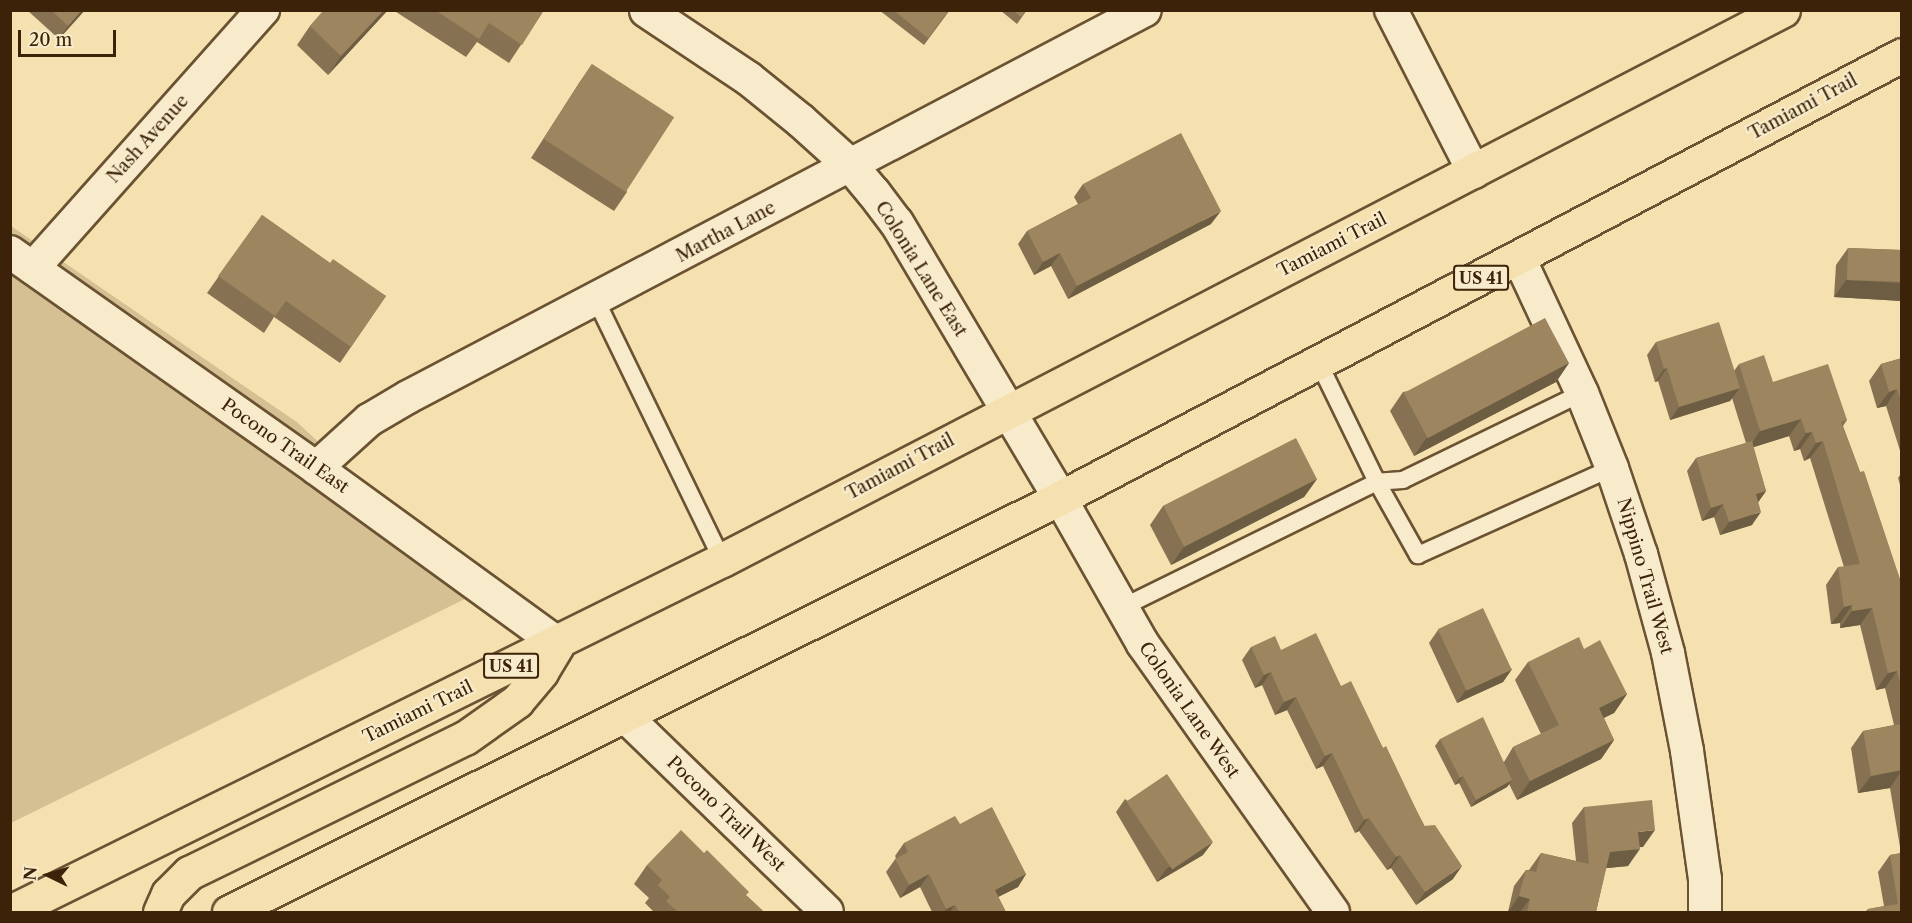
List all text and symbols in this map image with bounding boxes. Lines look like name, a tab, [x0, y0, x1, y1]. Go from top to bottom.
scale bar	[21, 18, 118, 56]
text: 20 m	[29, 29, 72, 51]
street label: Tamiami Trail	[1745, 69, 1861, 145]
street label: Nash Avenue	[103, 90, 193, 188]
street label: Martha Lane	[673, 197, 779, 267]
street label: Colonia Lane East	[871, 197, 971, 341]
street label: Tamiami Trail	[1274, 208, 1390, 282]
road number: US 41	[1452, 265, 1510, 291]
street label: Pocono Trail East	[217, 394, 353, 498]
street label: Tamiami Trail	[842, 429, 958, 505]
street label: Nippino Trail West	[1612, 495, 1678, 657]
street label: Colonia Lane West	[1134, 637, 1244, 783]
road number: US 41	[482, 653, 540, 679]
street label: Tamiami Trail	[359, 676, 477, 748]
street label: Pocono Trail West	[662, 752, 790, 876]
north arrow	[18, 845, 78, 905]
text: N	[20, 866, 41, 881]

